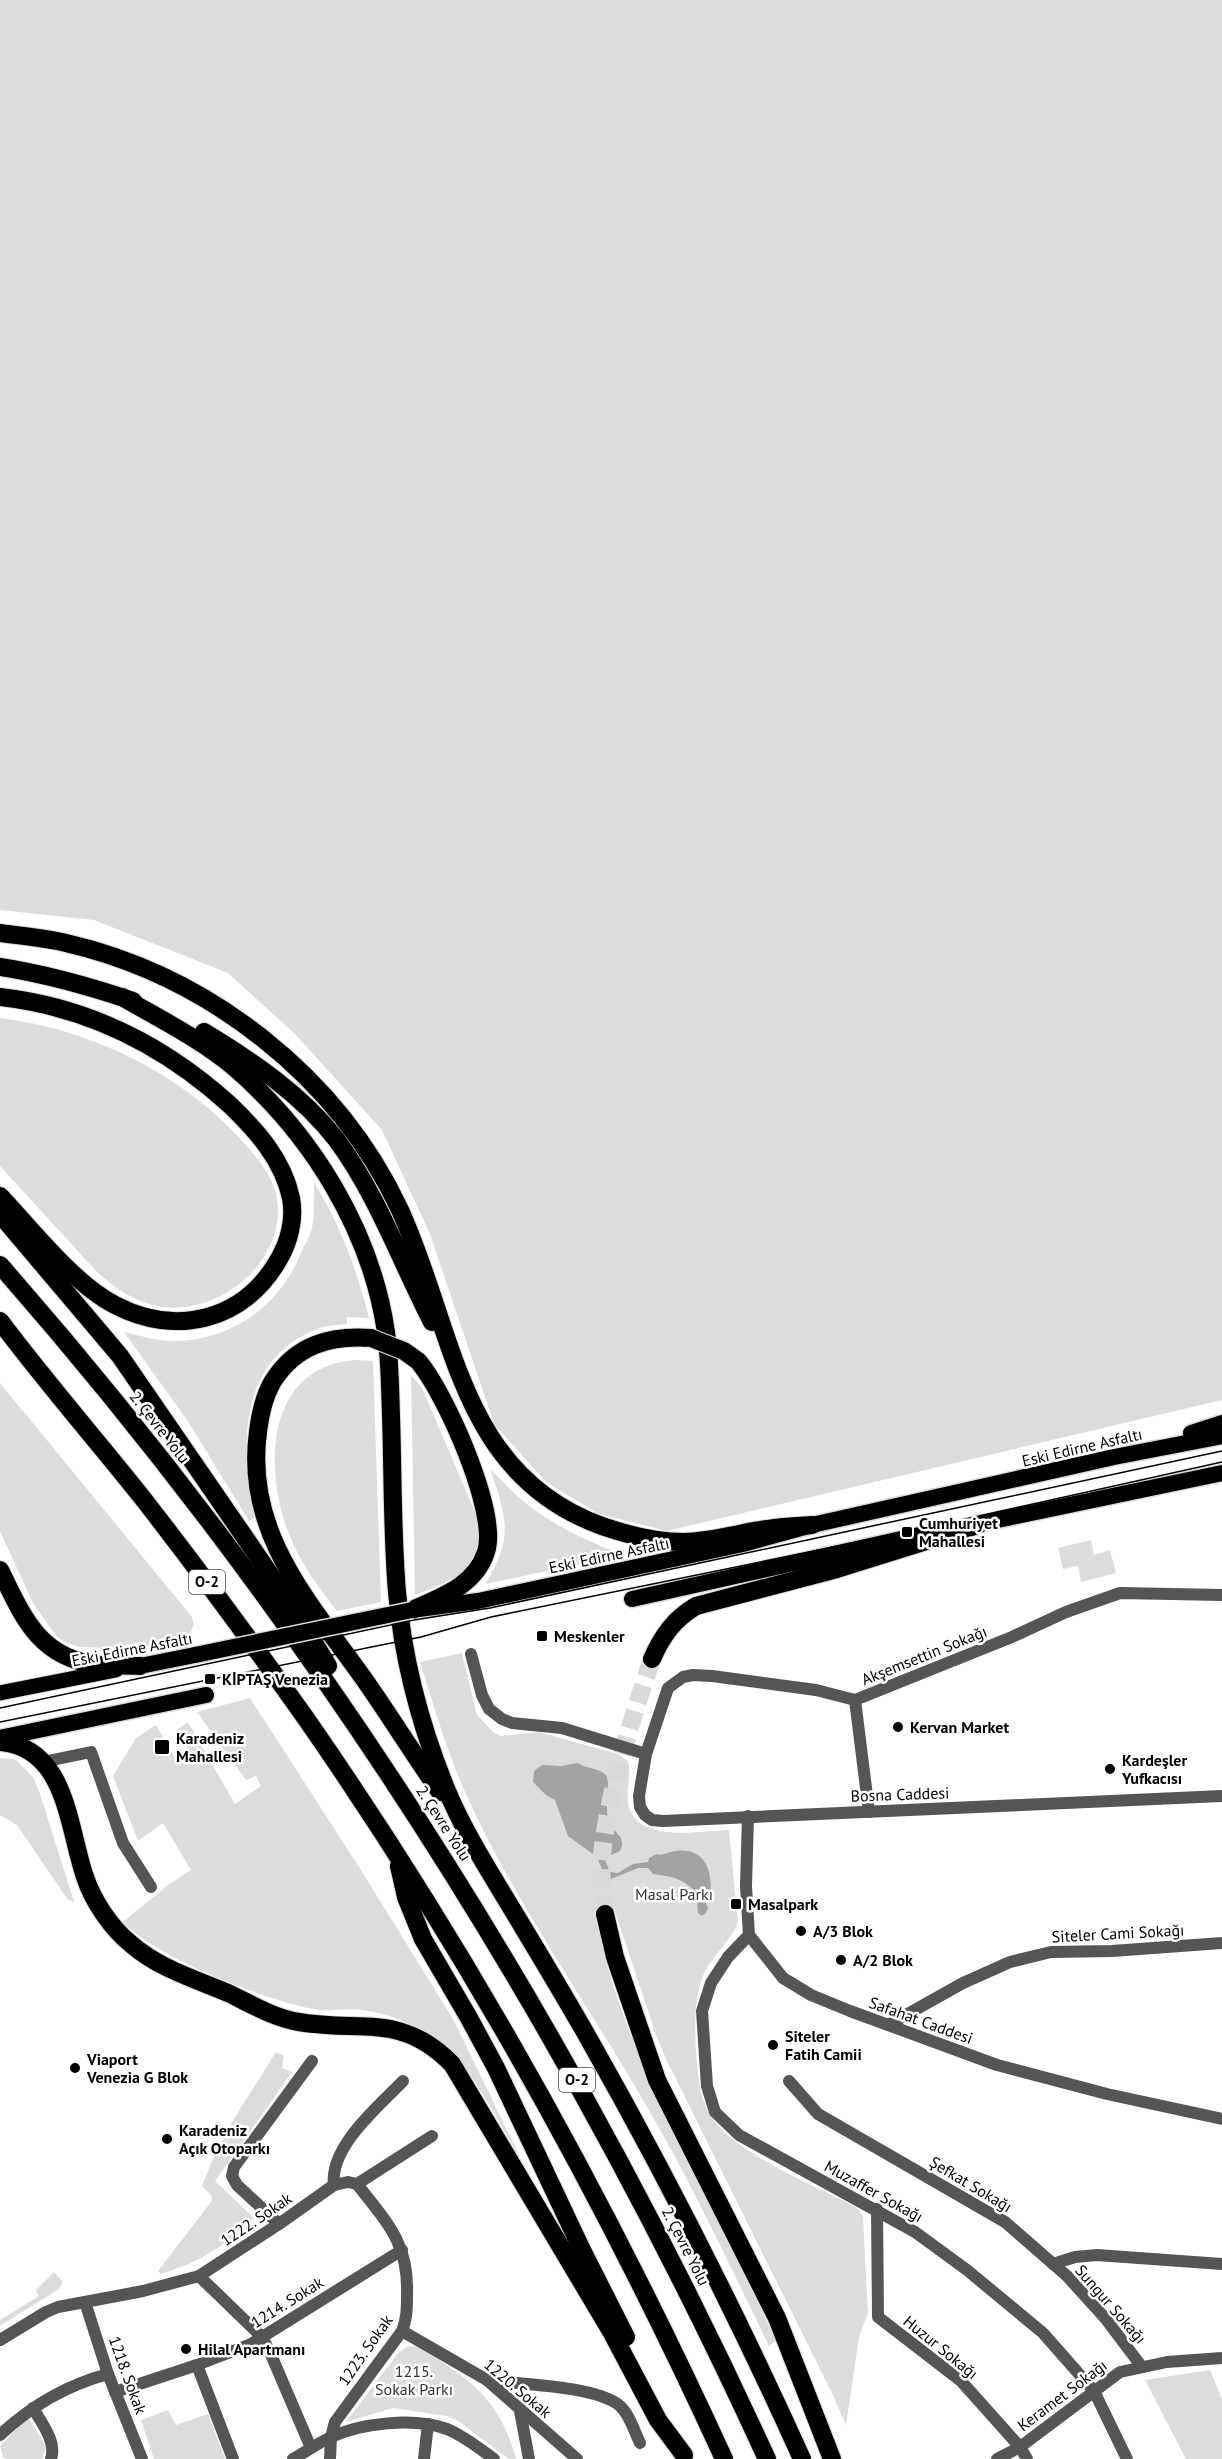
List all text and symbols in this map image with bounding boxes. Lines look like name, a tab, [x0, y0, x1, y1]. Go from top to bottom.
street label: 2. Çevre Yolu	[126, 1387, 194, 1467]
street label: Eski Edirne Asfaltı	[1020, 1423, 1144, 1471]
place label: Cumhuriyet Mahallesi	[919, 1513, 998, 1551]
marker: Cumhuriyet Mahallesi	[900, 1525, 914, 1539]
street label: Eski Edirne Asfaltı	[547, 1532, 671, 1578]
road number: O-2	[189, 1570, 225, 1594]
street label: Akşemsettin Sokağı	[858, 1621, 990, 1689]
place label: Meskenler	[554, 1626, 625, 1646]
street label: Eski Edirne Asfaltı	[70, 1627, 194, 1671]
marker: Meskenler	[535, 1629, 549, 1643]
place label: KİPTAŞ Venezia	[222, 1669, 328, 1689]
marker: KİPTAŞ Venezia	[203, 1672, 217, 1686]
place label: Kervan Market	[910, 1717, 1009, 1737]
marker: Kervan Market	[891, 1720, 905, 1734]
place label: Karadeniz Mahallesi	[176, 1728, 244, 1766]
marker: Karadeniz Mahallesi	[153, 1738, 171, 1756]
place label: Kardeşler Yufkacısı	[1121, 1750, 1187, 1788]
marker: Kardeşler Yufkacısı	[1103, 1762, 1117, 1776]
street label: 2. Çevre Yolu	[412, 1781, 476, 1865]
street label: Bosna Caddesi	[850, 1782, 950, 1806]
park label: Masal Parkı	[635, 1884, 713, 1904]
place label: Masalpark	[748, 1894, 818, 1914]
marker: Masalpark	[729, 1897, 743, 1911]
street label: Siteler Cami Sokağı	[1051, 1920, 1185, 1946]
place label: A/3 Blok	[813, 1921, 873, 1941]
marker: A/3 Blok	[794, 1924, 808, 1938]
place label: A/2 Blok	[853, 1950, 913, 1970]
marker: A/2 Blok	[834, 1953, 848, 1967]
street label: Safahat Caddesi	[866, 1992, 976, 2048]
place label: Siteler Fatih Camii	[785, 2026, 862, 2064]
marker: Siteler Fatih Camii	[766, 2038, 780, 2052]
place label: Viaport Venezia G Blok	[86, 2049, 188, 2087]
marker: Viaport Venezia G Blok	[68, 2061, 82, 2075]
road number: O-2	[559, 2068, 595, 2092]
place label: Karadeniz Açık Otoparkı	[179, 2120, 270, 2158]
marker: Karadeniz Açık Otoparkı	[160, 2132, 174, 2146]
street label: Şefkat Sokağı	[926, 2152, 1016, 2216]
street label: Muzaffer Sokağı	[821, 2156, 927, 2226]
street label: 1222. Sokak	[217, 2188, 296, 2250]
street label: 2. Çevre Yolu	[658, 2203, 714, 2289]
street label: Sungur Sokağı	[1071, 2260, 1151, 2348]
street label: 1214. Sokak	[247, 2272, 327, 2332]
street label: 1223. Sokak	[333, 2311, 397, 2389]
street label: Huzur Sokağı	[900, 2311, 982, 2383]
street label: 1218. Sokak	[105, 2333, 151, 2417]
place label: Hilal Apartmanı	[198, 2339, 305, 2359]
marker: Hilal Apartmanı	[179, 2342, 193, 2356]
street label: 1220. Sokak	[480, 2354, 556, 2422]
street label: Keramet Sokağı	[1013, 2355, 1111, 2435]
park label: 1215. Sokak Parkı	[375, 2361, 453, 2399]

